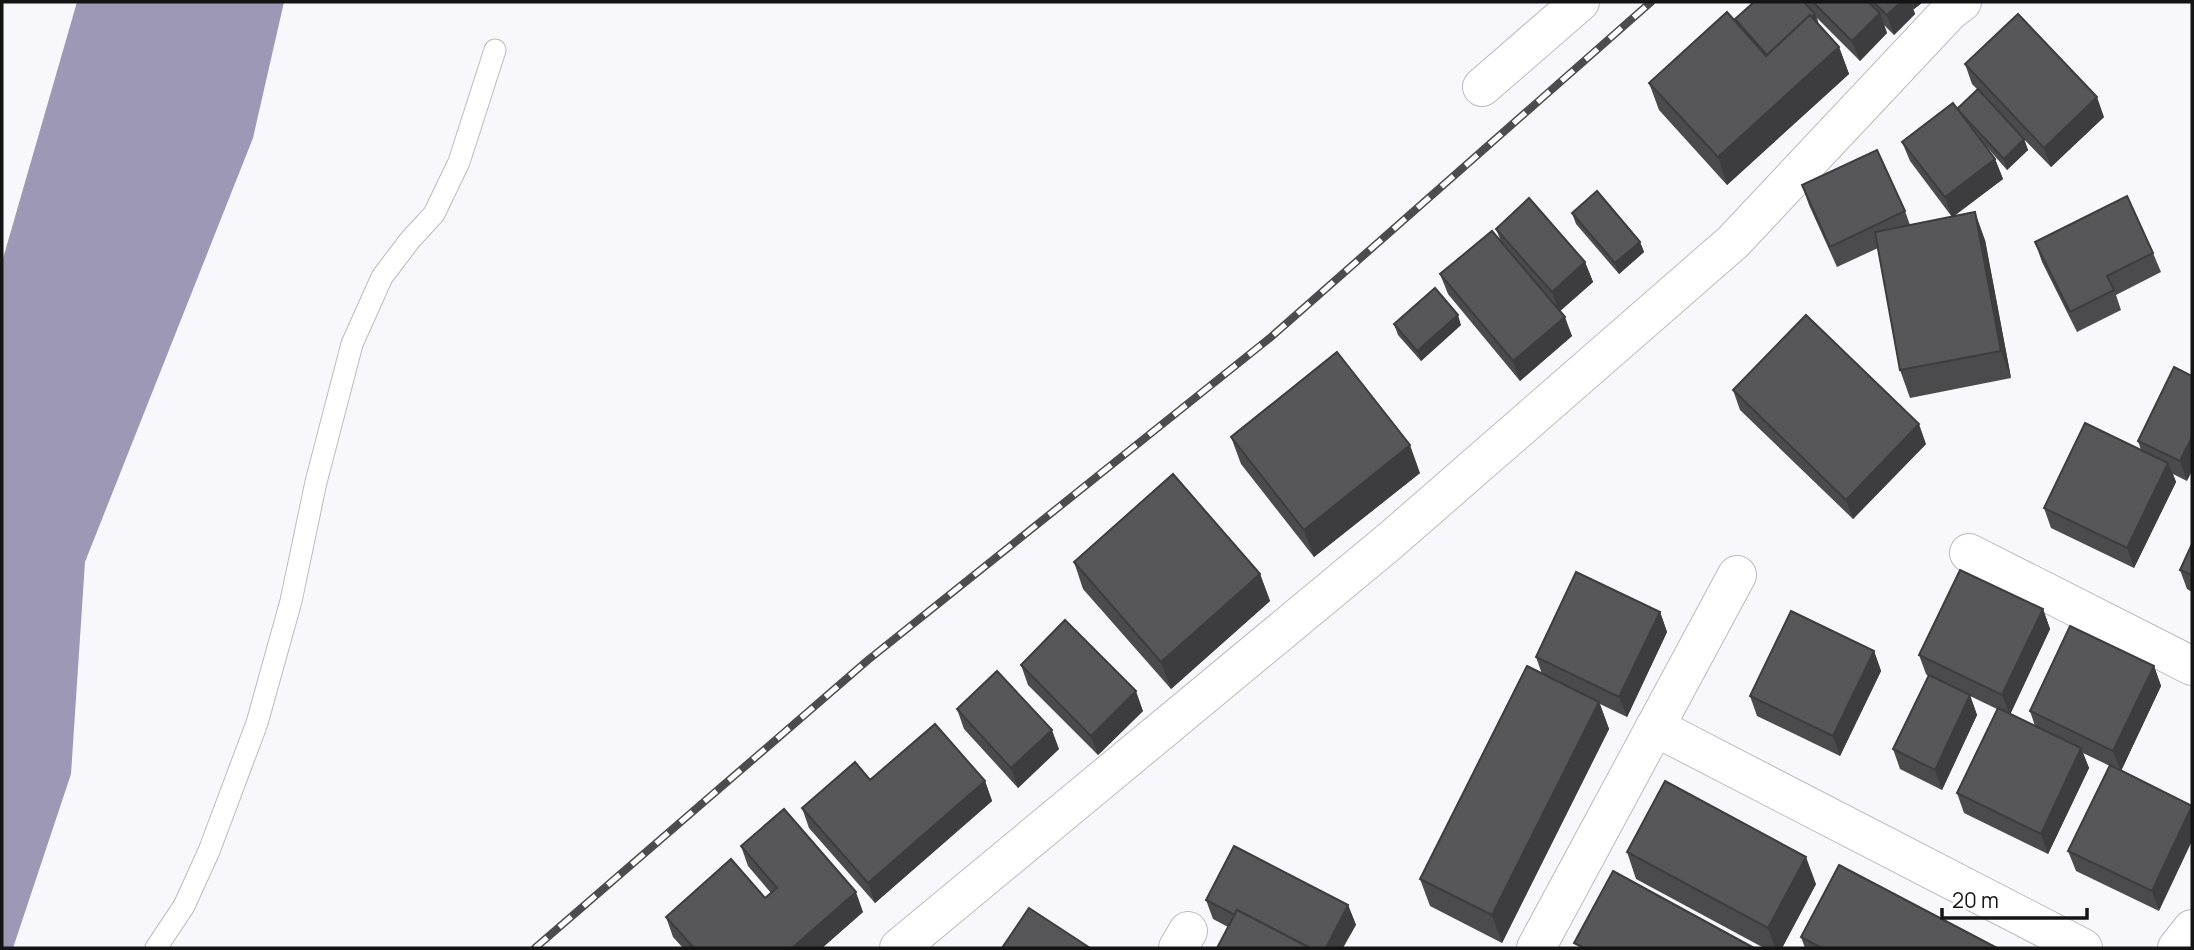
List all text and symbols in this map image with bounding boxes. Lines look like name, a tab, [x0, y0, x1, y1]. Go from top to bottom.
scale bar	[1942, 876, 2087, 920]
text: 20 m	[1952, 886, 1999, 914]

